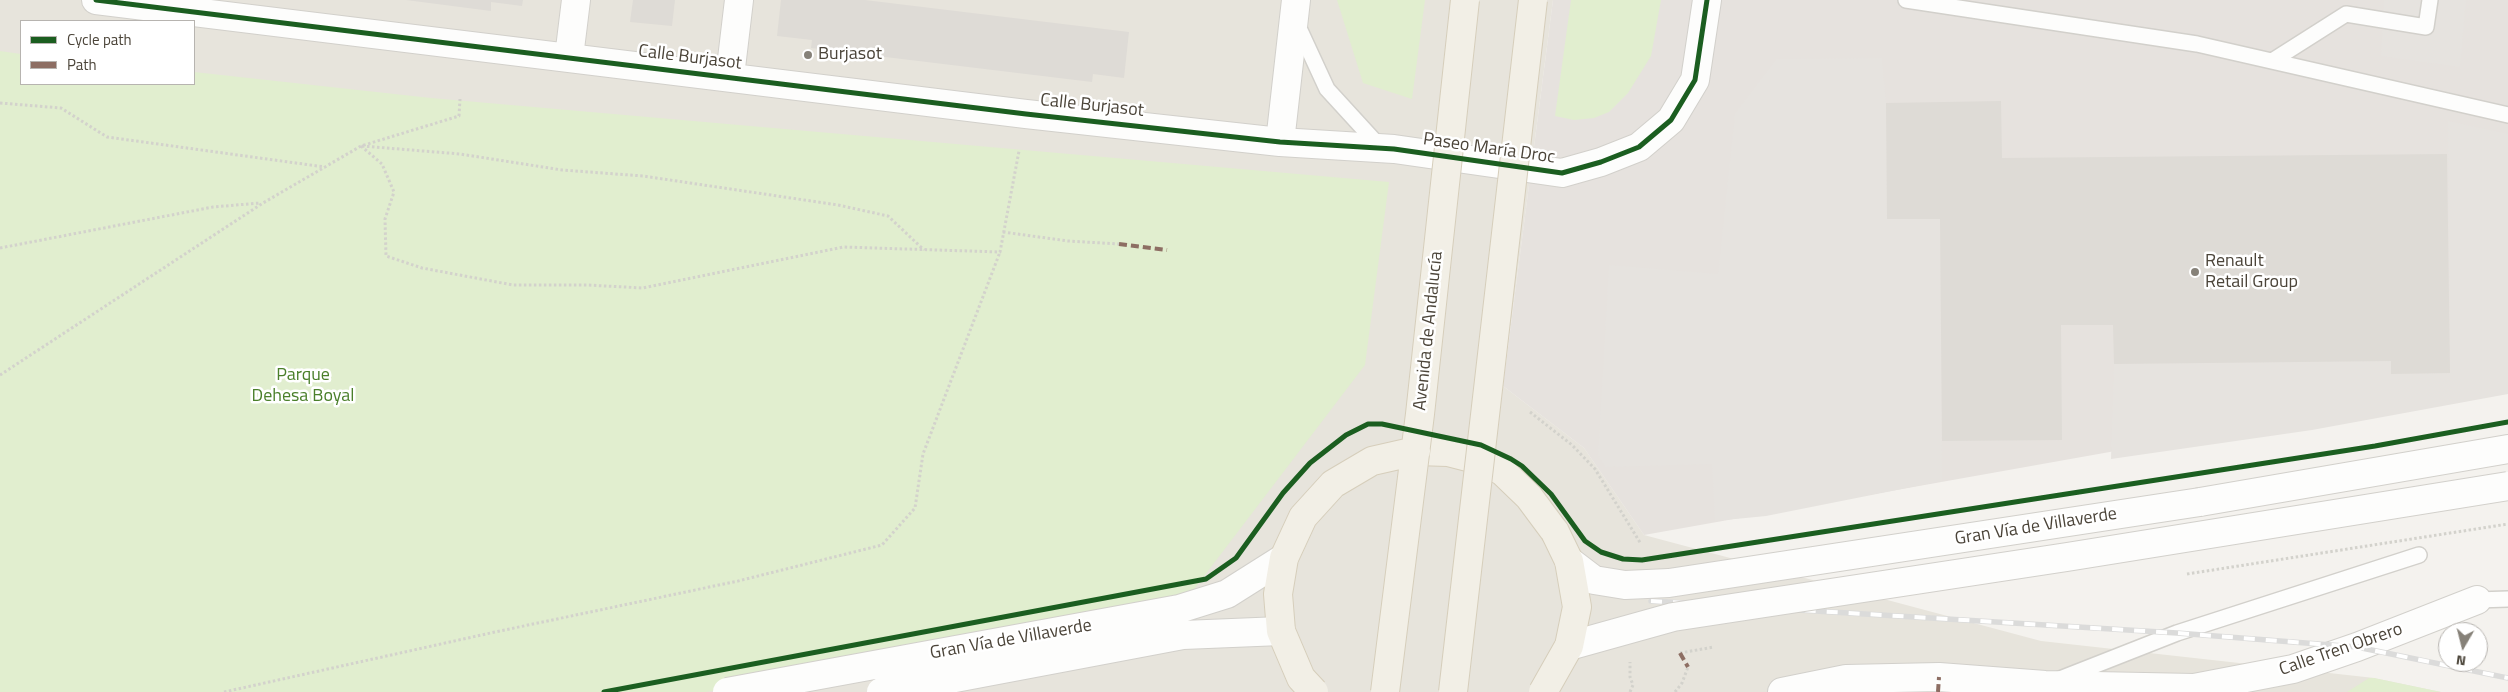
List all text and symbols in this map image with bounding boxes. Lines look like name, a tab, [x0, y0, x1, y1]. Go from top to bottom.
legend	[20, 20, 195, 85]
text: Cycle path	[67, 28, 132, 51]
street label: Calle Burjasot	[637, 41, 743, 75]
place label: Burjasot	[818, 44, 882, 66]
marker: Burjasot	[802, 49, 814, 61]
text: Path	[67, 53, 97, 76]
street label: Calle Burjasot	[1039, 90, 1145, 122]
street label: Paseo María Droc	[1422, 129, 1556, 169]
street label: Avenida de Andalucía	[1410, 250, 1448, 412]
place label: Renault Retail Group	[2205, 251, 2298, 294]
marker: Renault Retail Group	[2189, 266, 2201, 278]
park label: Parque Dehesa Boyal	[252, 365, 354, 408]
street label: Gran Vía de Villaverde	[1953, 504, 2119, 550]
street label: Gran Vía de Villaverde	[928, 615, 1094, 665]
street label: Calle Tren Obrero	[2277, 619, 2405, 681]
north arrow	[2438, 622, 2488, 672]
text: N	[2455, 650, 2467, 672]

